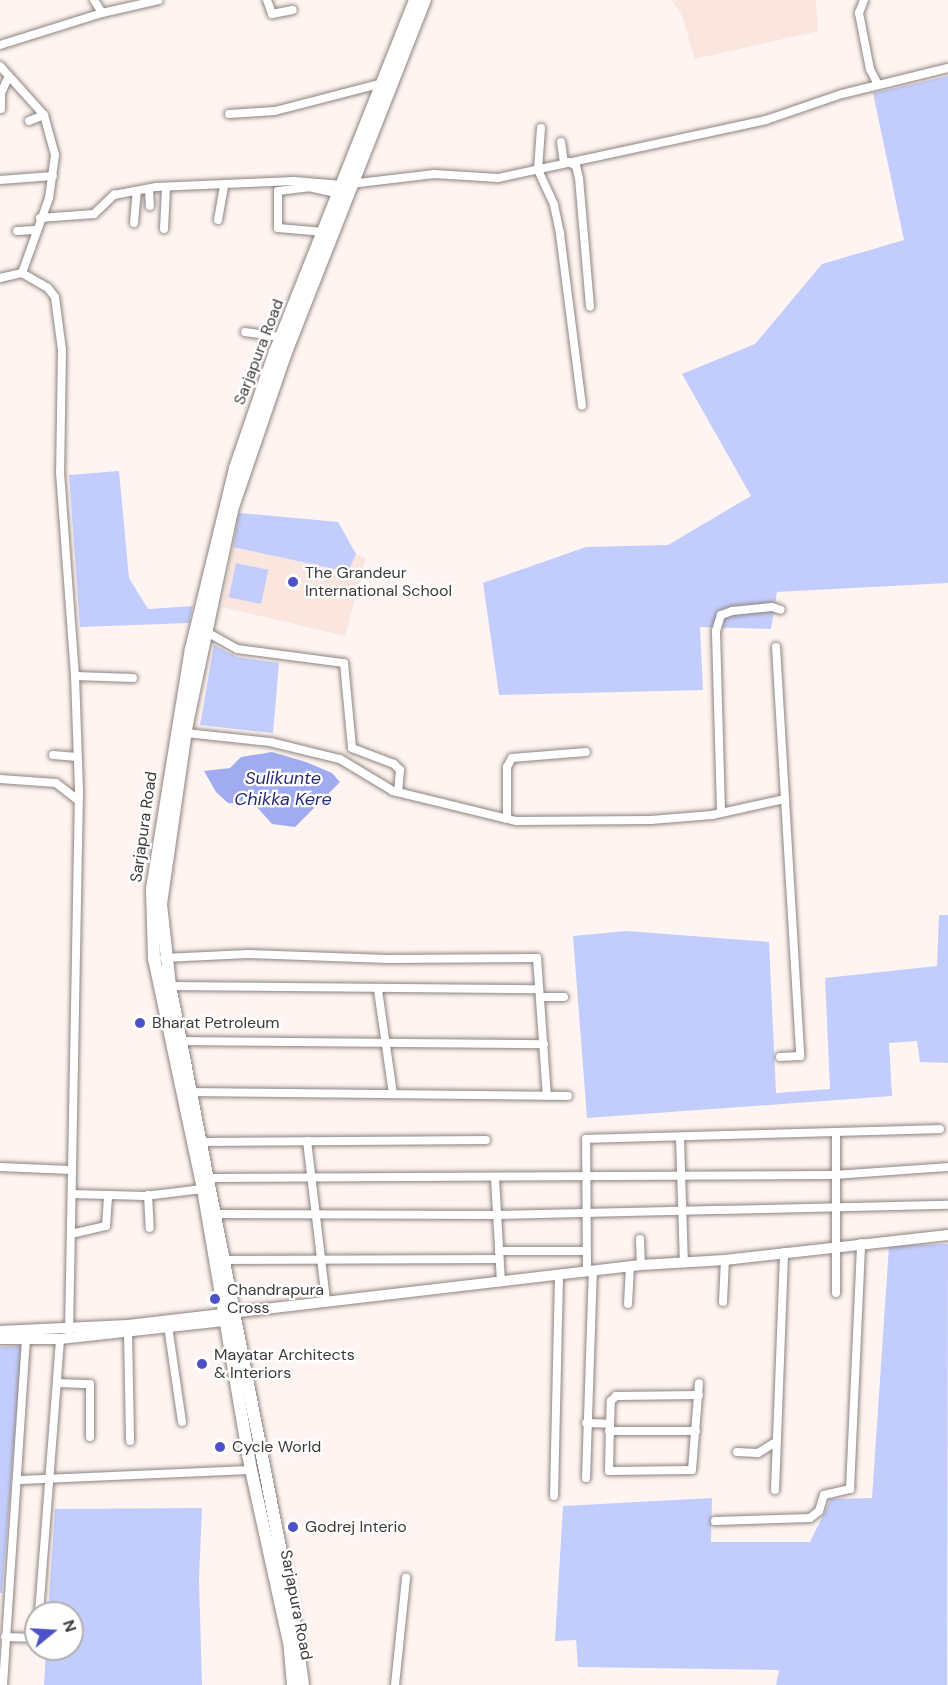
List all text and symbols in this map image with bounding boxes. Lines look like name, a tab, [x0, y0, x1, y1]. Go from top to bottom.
street label: Sarjapura Road	[230, 296, 288, 408]
place label: The Grandeur International School	[305, 563, 452, 601]
marker: The Grandeur International School	[286, 575, 300, 589]
water label: Sulikunte Chikka Kere	[234, 768, 332, 810]
street label: Sarjapura Road	[127, 770, 161, 884]
place label: Bharat Petroleum	[152, 1013, 280, 1033]
marker: Bharat Petroleum	[133, 1016, 147, 1030]
place label: Chandrapura Cross	[227, 1280, 324, 1318]
marker: Chandrapura Cross	[208, 1292, 222, 1306]
place label: Mayatar Architects & Interiors	[214, 1345, 355, 1383]
marker: Mayatar Architects & Interiors	[195, 1357, 209, 1371]
place label: Cycle World	[232, 1437, 321, 1457]
marker: Cycle World	[213, 1440, 227, 1454]
place label: Godrej Interio	[305, 1517, 407, 1537]
marker: Godrej Interio	[286, 1520, 300, 1534]
street label: Sarjapura Road	[276, 1548, 316, 1662]
north arrow	[24, 1601, 84, 1661]
text: N	[58, 1617, 81, 1635]

